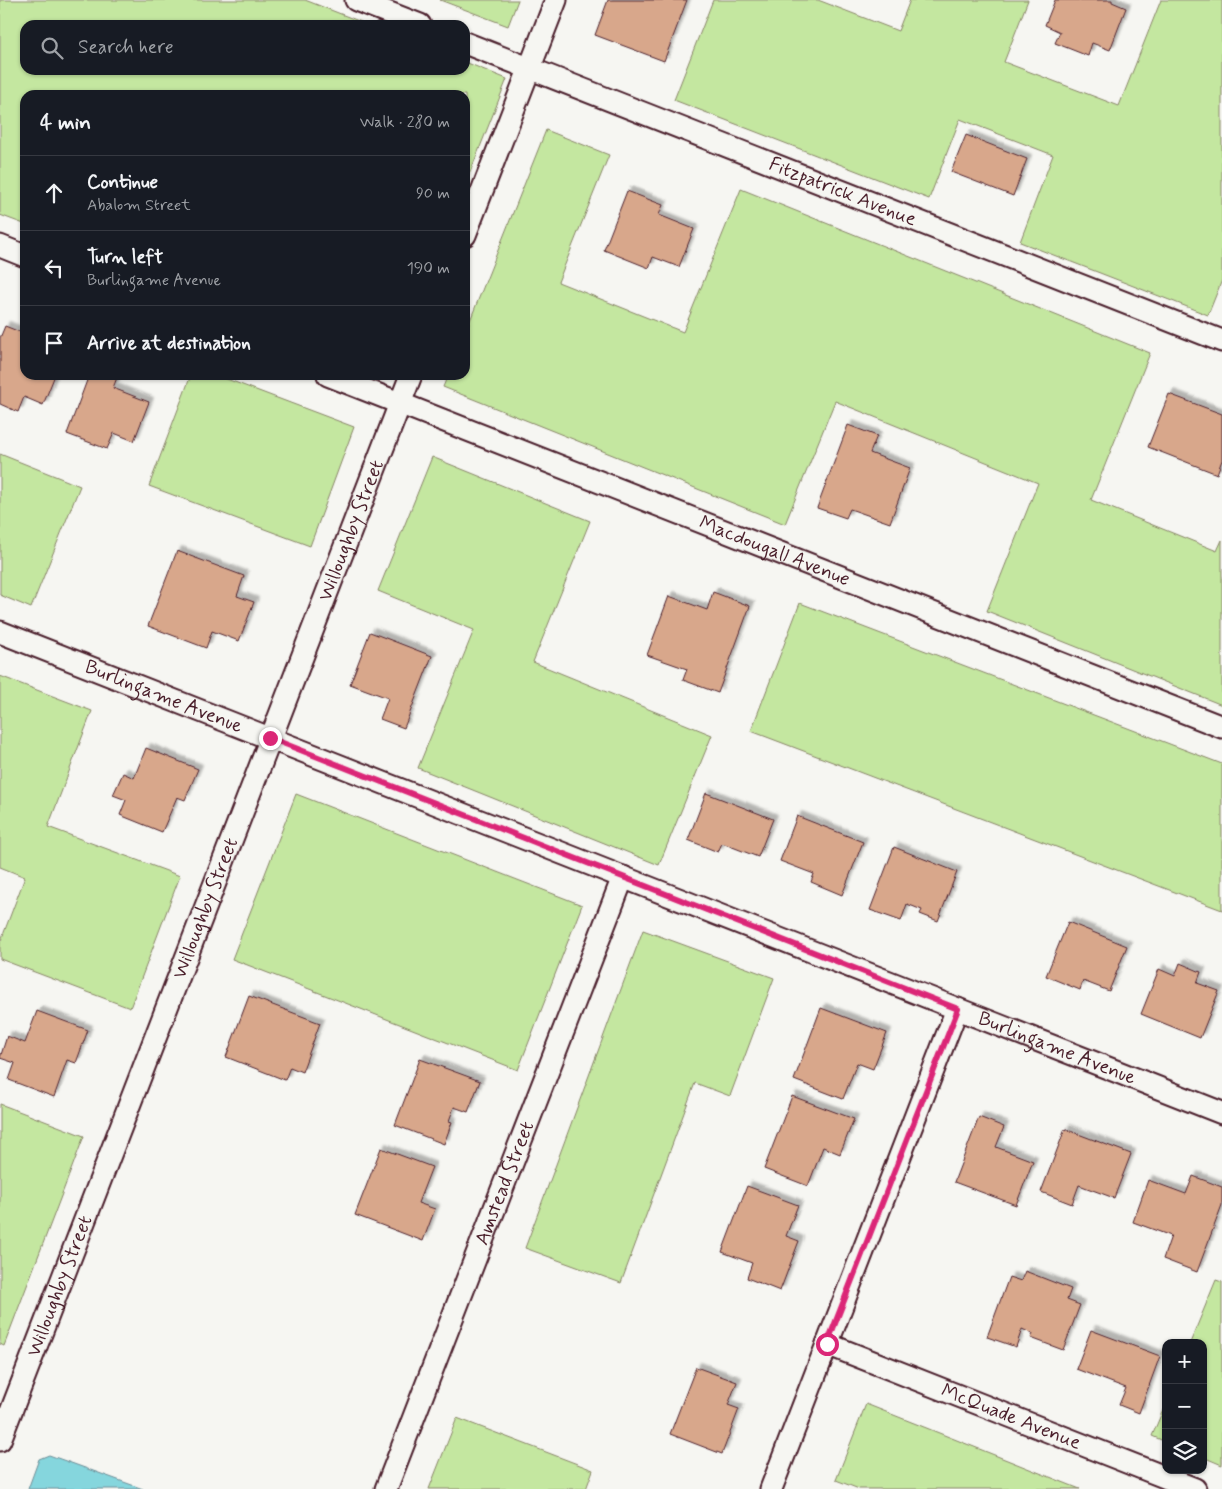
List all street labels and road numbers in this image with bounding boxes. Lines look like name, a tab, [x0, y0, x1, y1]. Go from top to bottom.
street label: Fitzpatrick Avenue	[765, 150, 921, 233]
street label: Willoughby Street	[312, 456, 391, 605]
street label: Macdougall Avenue	[695, 509, 854, 593]
street label: Burlingame Avenue	[81, 653, 247, 740]
street label: Willoughby Street	[166, 834, 245, 983]
street label: Burlingame Avenue	[974, 1005, 1140, 1091]
street label: Amstead Street	[468, 1117, 541, 1249]
street label: Willoughby Street	[20, 1212, 99, 1361]
street label: McQuade Avenue	[937, 1377, 1085, 1456]

